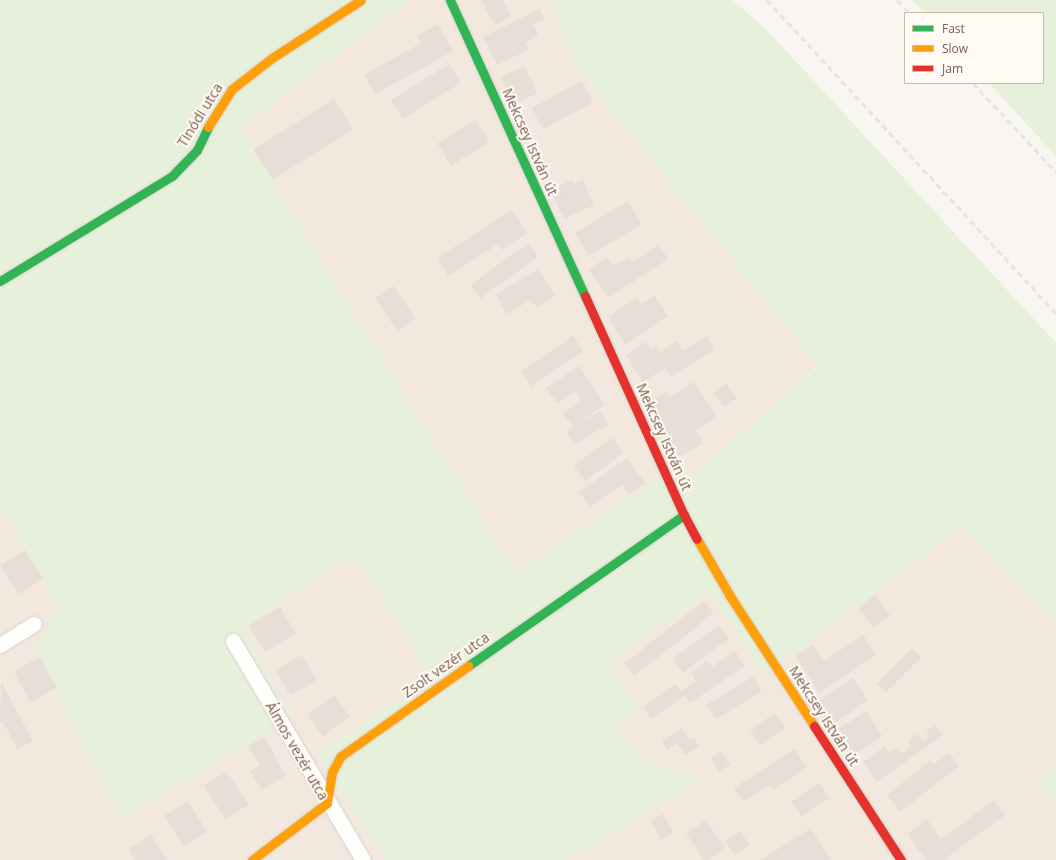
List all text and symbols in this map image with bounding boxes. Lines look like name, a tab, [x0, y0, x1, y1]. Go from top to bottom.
legend	[904, 12, 1044, 84]
text: Fast	[942, 20, 965, 37]
text: Slow	[942, 40, 968, 57]
text: Jam	[942, 60, 963, 77]
street label: Tinódi utca	[174, 80, 226, 150]
street label: Mekcsey István út	[499, 86, 561, 198]
street label: Mekcsey István út	[633, 381, 695, 493]
street label: Zsolt vezér utca	[399, 629, 493, 701]
street label: Mekcsey István út	[785, 663, 863, 769]
street label: Álmos vezér utca	[262, 699, 332, 803]

